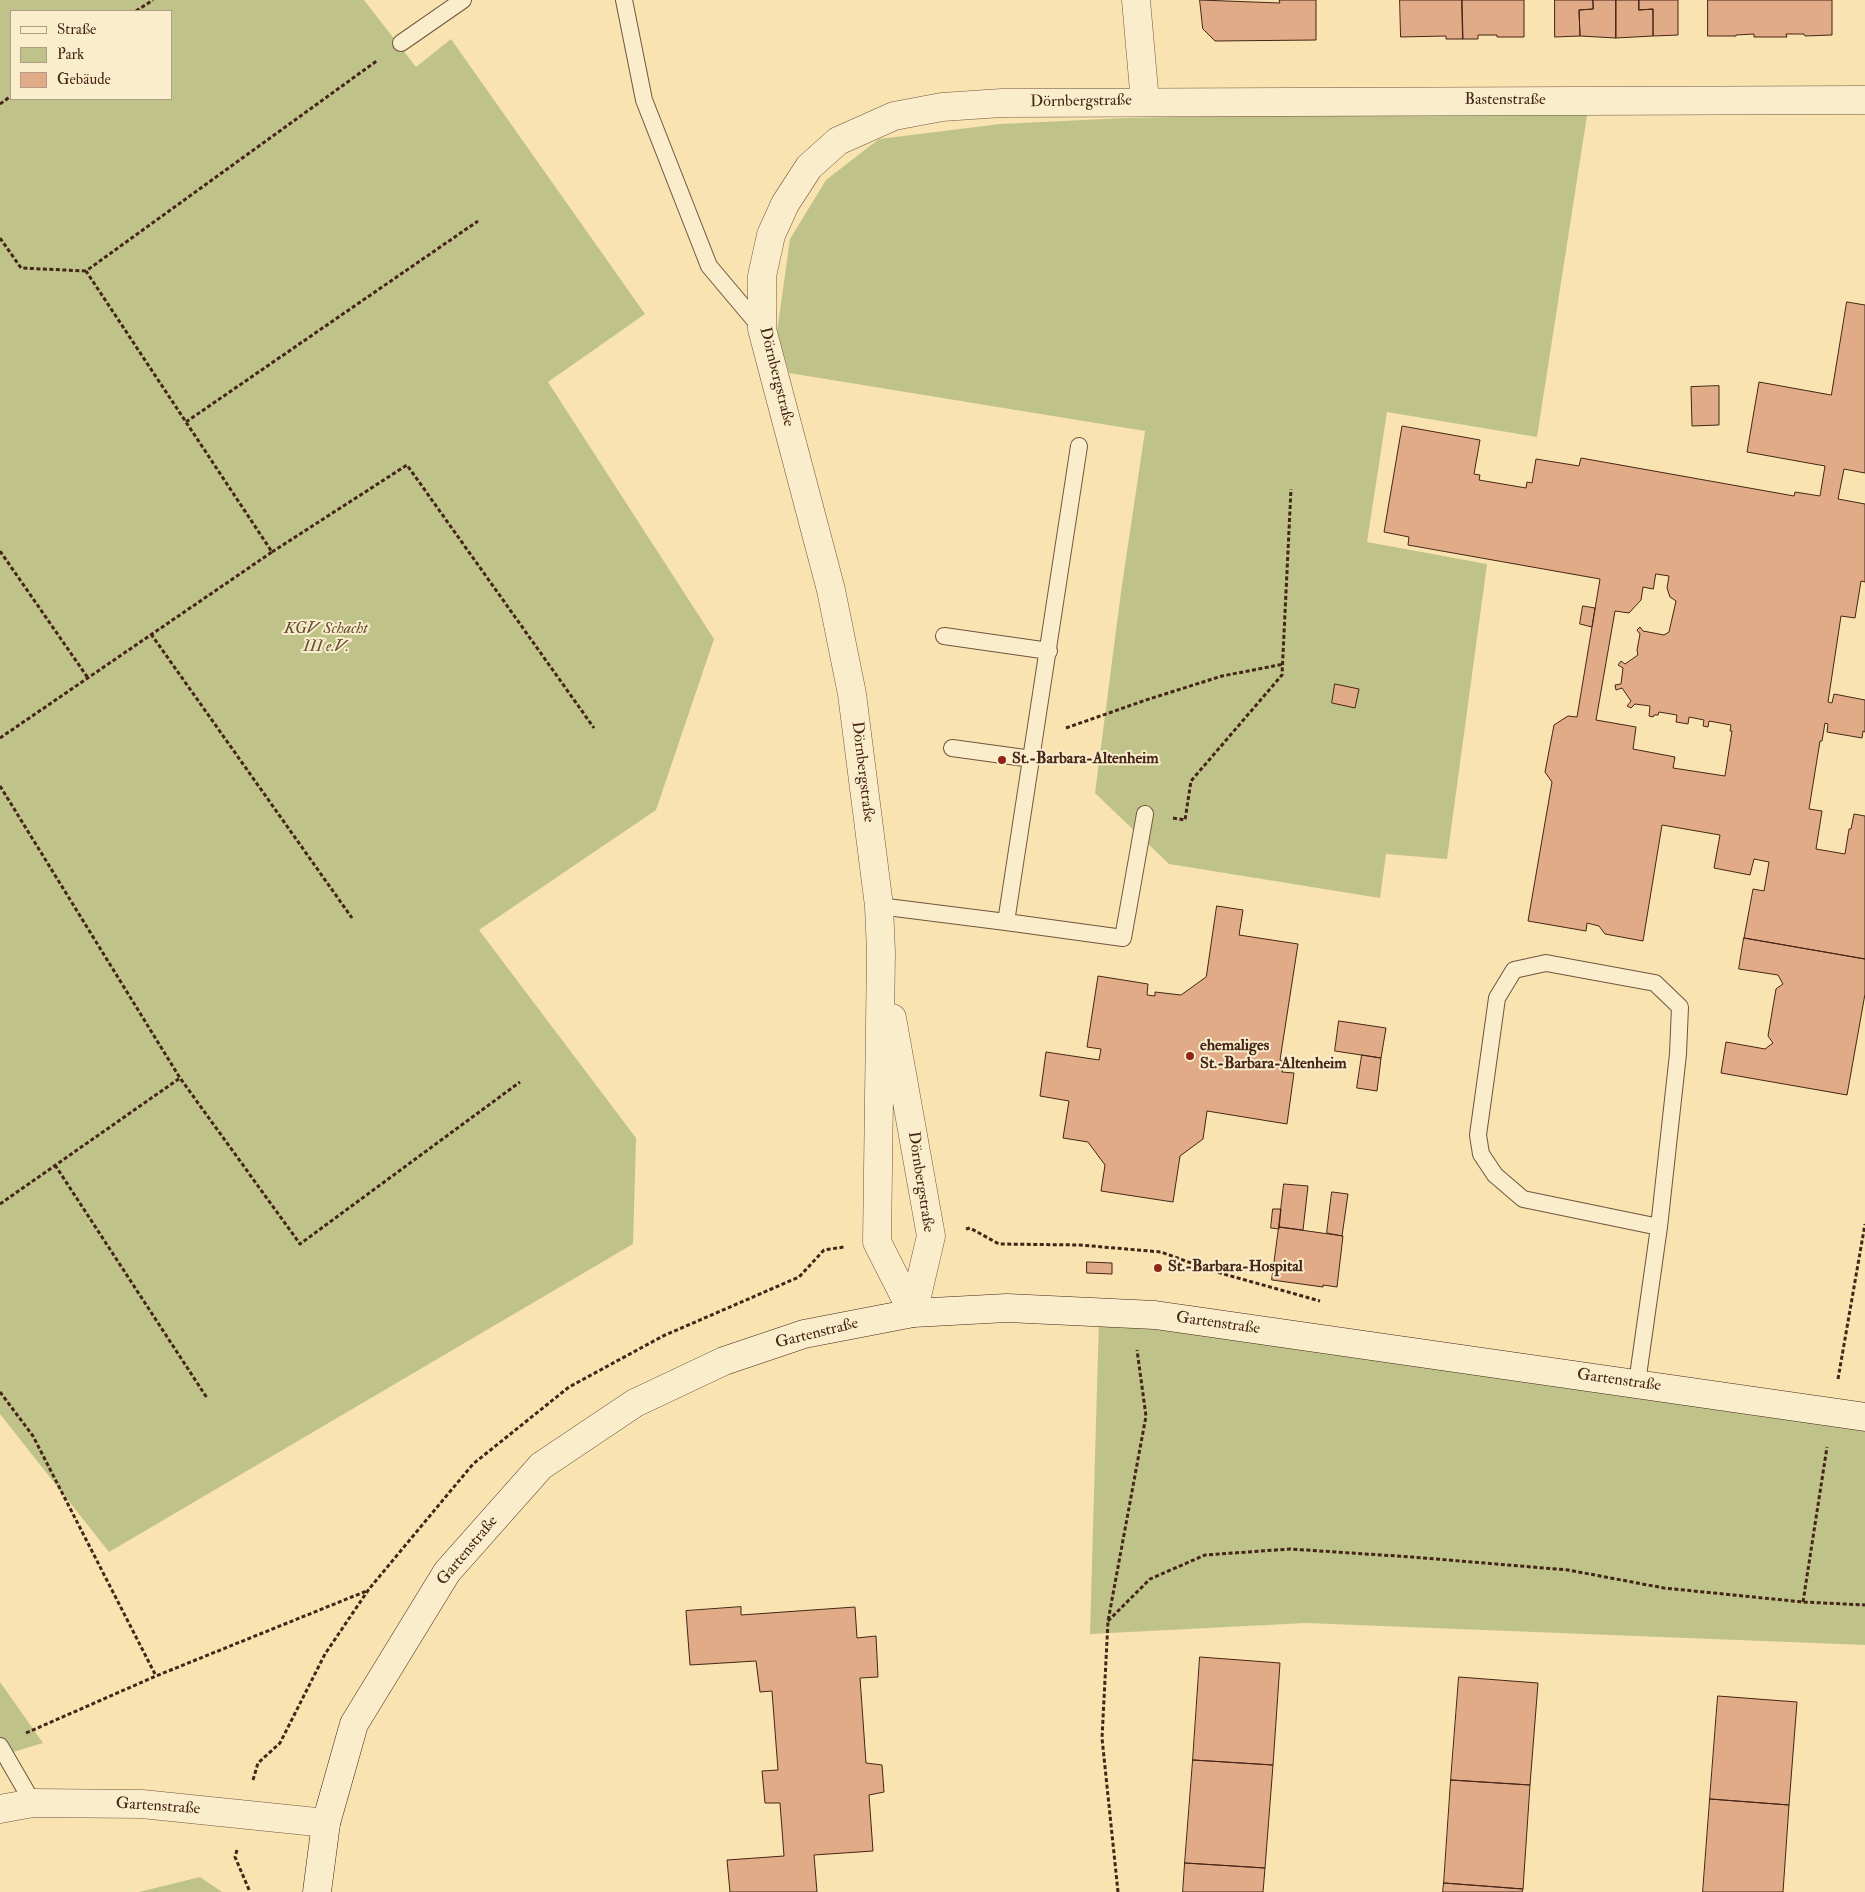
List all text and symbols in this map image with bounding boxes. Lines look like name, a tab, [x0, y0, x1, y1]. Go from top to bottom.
legend	[10, 10, 172, 100]
text: Straße	[57, 20, 96, 39]
text: Park	[57, 45, 84, 64]
text: Gebäude	[57, 70, 111, 89]
street label: Bastenstraße	[1464, 91, 1546, 111]
street label: Dörnbergstraße	[1030, 92, 1132, 112]
street label: Dörnbergstraße	[754, 325, 798, 429]
park label: KGV Schacht III e.V.	[284, 620, 368, 658]
street label: Dörnbergstraße	[846, 720, 878, 824]
place label: St.-Barbara-Altenheim	[1012, 750, 1159, 770]
marker: St.-Barbara-Altenheim	[996, 754, 1008, 766]
place label: ehemaliges St.-Barbara-Altenheim	[1200, 1037, 1347, 1075]
marker: ehemaliges St.-Barbara-Altenheim	[1184, 1050, 1196, 1062]
street label: Dörnbergstraße	[903, 1130, 937, 1234]
place label: St.-Barbara-Hospital	[1168, 1258, 1303, 1278]
marker: St.-Barbara-Hospital	[1152, 1262, 1164, 1274]
street label: Gartenstraße	[1175, 1309, 1261, 1339]
street label: Gartenstraße	[774, 1314, 860, 1354]
street label: Gartenstraße	[1576, 1366, 1662, 1396]
street label: Gartenstraße	[433, 1512, 503, 1590]
street label: Gartenstraße	[115, 1794, 201, 1820]

